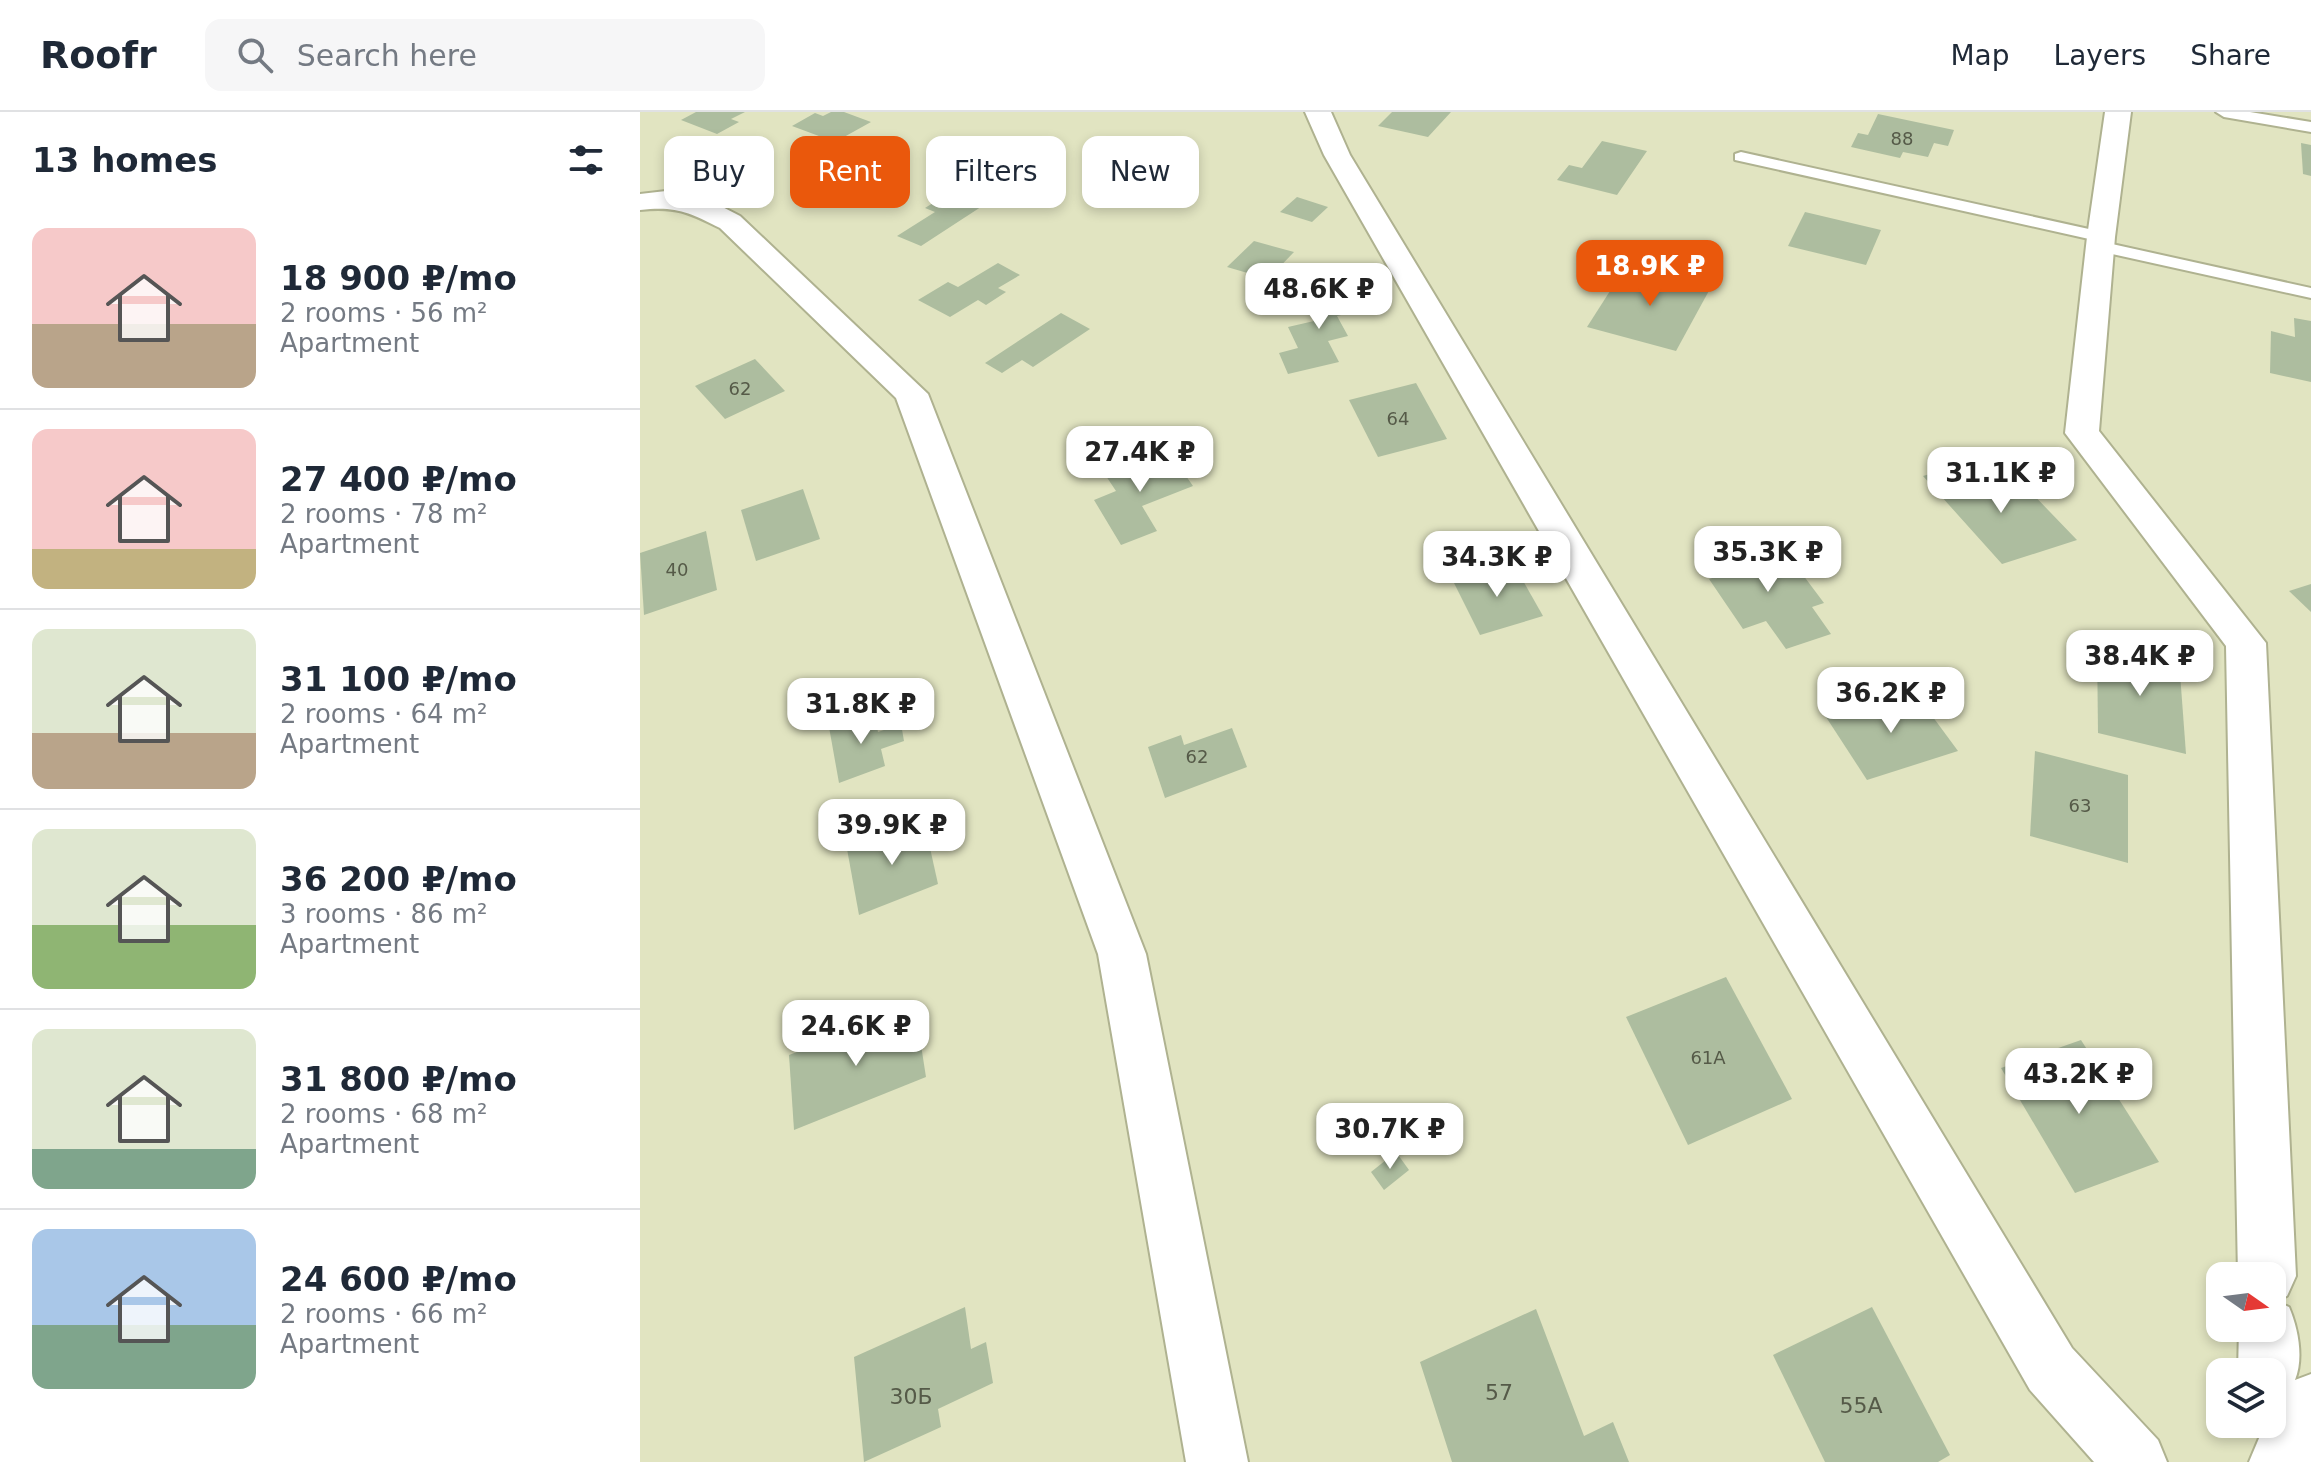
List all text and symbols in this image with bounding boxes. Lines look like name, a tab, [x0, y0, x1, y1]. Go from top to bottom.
search box	[205, 19, 765, 91]
text: Roofr	[40, 33, 157, 77]
icon: search	[233, 33, 277, 77]
text: Search here	[297, 38, 477, 73]
text: Map	[1950, 39, 2010, 72]
text: Layers	[2054, 39, 2146, 72]
text: Share	[2190, 39, 2271, 72]
house number: 88	[1891, 128, 1913, 149]
chip: Buy	[664, 136, 774, 208]
chip: Rent	[790, 136, 910, 208]
chip: Filters	[926, 136, 1066, 208]
chip: New	[1082, 136, 1199, 208]
icon: filters	[564, 138, 608, 182]
text: 13 homes	[32, 140, 217, 180]
pin: 18.9K ₽	[1576, 240, 1724, 308]
text: 18.9K ₽	[1594, 251, 1706, 281]
text: 18 900 ₽/mo	[280, 258, 517, 298]
icon: home	[96, 260, 192, 356]
pin: 48.6K ₽	[1245, 263, 1393, 331]
text: 48.6K ₽	[1263, 274, 1375, 304]
text: 2 rooms · 56 m²	[280, 298, 488, 328]
text: Apartment	[280, 328, 419, 358]
house number: 62	[729, 378, 751, 399]
house number: 64	[1387, 408, 1409, 429]
pin: 27.4K ₽	[1066, 426, 1214, 494]
text: 27.4K ₽	[1084, 437, 1196, 467]
pin: 31.1K ₽	[1927, 447, 2075, 515]
text: 31.1K ₽	[1945, 458, 2057, 488]
text: 27 400 ₽/mo	[280, 459, 517, 499]
icon: home	[96, 461, 192, 557]
text: 2 rooms · 78 m²	[280, 499, 488, 529]
pin: 35.3K ₽	[1694, 526, 1842, 594]
text: Apartment	[280, 529, 419, 559]
pin: 34.3K ₽	[1423, 531, 1571, 599]
text: 35.3K ₽	[1712, 537, 1824, 567]
text: 34.3K ₽	[1441, 542, 1553, 572]
house number: 40	[666, 559, 688, 580]
pin: 38.4K ₽	[2066, 630, 2214, 698]
text: 38.4K ₽	[2084, 641, 2196, 671]
text: 31 100 ₽/mo	[280, 659, 517, 699]
icon: home	[96, 661, 192, 757]
pin: 36.2K ₽	[1817, 667, 1965, 735]
pin: 31.8K ₽	[787, 678, 935, 746]
text: 36.2K ₽	[1835, 678, 1947, 708]
text: 31.8K ₽	[805, 689, 917, 719]
text: 2 rooms · 64 m²	[280, 699, 488, 729]
text: Apartment	[280, 729, 419, 759]
house number: 62	[1186, 746, 1208, 767]
house number: 63	[2069, 795, 2091, 816]
pin: 39.9K ₽	[818, 799, 966, 867]
text: 39.9K ₽	[836, 810, 948, 840]
text: 36 200 ₽/mo	[280, 859, 517, 899]
icon: home	[96, 861, 192, 957]
text: 3 rooms · 86 m²	[280, 899, 488, 929]
text: Apartment	[280, 929, 419, 959]
pin: 24.6K ₽	[782, 1000, 930, 1068]
text: 24.6K ₽	[800, 1011, 912, 1041]
house number: 61А	[1690, 1047, 1726, 1068]
pin: 43.2K ₽	[2005, 1048, 2153, 1116]
text: 31 800 ₽/mo	[280, 1059, 517, 1099]
text: 43.2K ₽	[2023, 1059, 2135, 1089]
icon: home	[96, 1061, 192, 1157]
text: 2 rooms · 68 m²	[280, 1099, 488, 1129]
pin: 30.7K ₽	[1316, 1103, 1464, 1171]
text: 30.7K ₽	[1334, 1114, 1446, 1144]
text: Apartment	[280, 1129, 419, 1159]
text: 24 600 ₽/mo	[280, 1259, 517, 1299]
icon: home	[96, 1261, 192, 1357]
north arrow	[2206, 1262, 2286, 1342]
map controls	[2206, 1262, 2286, 1438]
text: 2 rooms · 66 m²	[280, 1299, 488, 1329]
text: Apartment	[280, 1329, 419, 1359]
button: layers	[2206, 1358, 2286, 1438]
house number: 57	[1485, 1380, 1513, 1405]
house number: 30Б	[889, 1384, 933, 1409]
house number: 55А	[1839, 1393, 1883, 1418]

